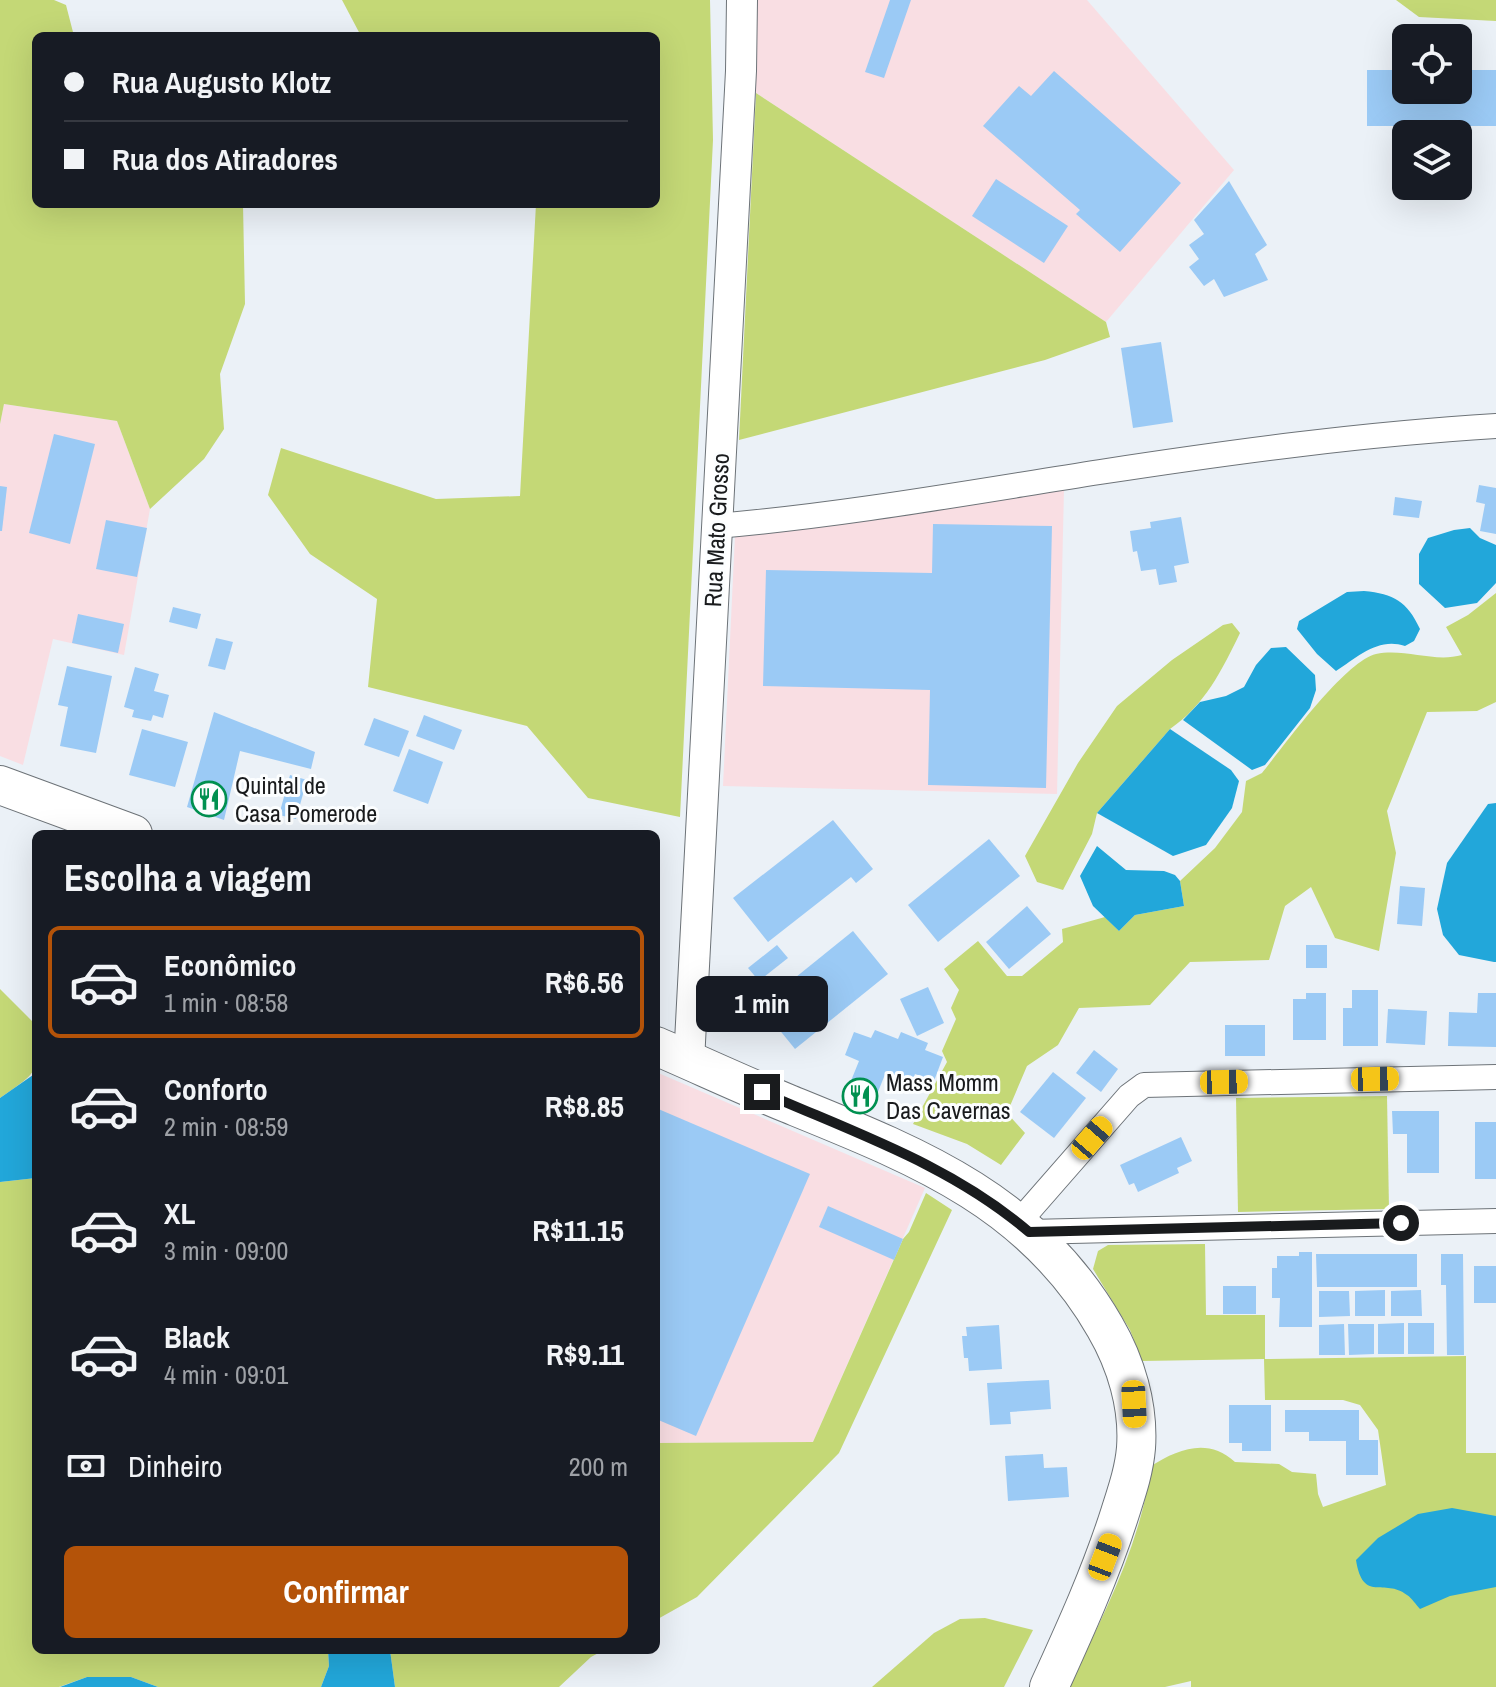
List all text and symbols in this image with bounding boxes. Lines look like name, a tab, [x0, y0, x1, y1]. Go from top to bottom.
map controls	[1392, 24, 1472, 200]
button: locate	[1392, 24, 1472, 104]
text: Rua Augusto Klotz	[112, 62, 331, 102]
button: layers	[1392, 120, 1472, 200]
text: Rua dos Atiradores	[112, 139, 338, 179]
street label: Rua Mato Grosso	[696, 452, 736, 608]
place label: Quintal de Casa Pomerode	[235, 769, 377, 829]
restaurant icon: Quintal de Casa Pomerode	[190, 780, 228, 818]
text: Escolha a viagem	[64, 854, 312, 902]
text: Econômico	[164, 945, 297, 985]
icon: car	[68, 946, 140, 1018]
text: R$6.56	[545, 962, 624, 1002]
callout: 1 min	[696, 976, 828, 1032]
text: 1 min · 08:58	[164, 985, 288, 1020]
text: 1 min	[734, 986, 790, 1021]
place label: Mass Momm Das Cavernas	[886, 1066, 1011, 1126]
car	[1351, 1067, 1399, 1091]
text: Conforto	[164, 1069, 268, 1109]
icon: car	[68, 1070, 140, 1142]
car	[1200, 1070, 1248, 1094]
route end	[744, 1074, 780, 1110]
restaurant icon: Mass Momm Das Cavernas	[841, 1077, 879, 1115]
text: R$8.85	[545, 1086, 624, 1126]
text: 2 min · 08:59	[164, 1109, 288, 1144]
car	[1067, 1112, 1117, 1164]
text: XL	[164, 1193, 195, 1233]
icon: car	[68, 1194, 140, 1266]
route start	[1383, 1205, 1419, 1241]
text: R$11.15	[532, 1210, 624, 1250]
text: 3 min · 09:00	[164, 1233, 288, 1268]
text: Black	[164, 1317, 230, 1357]
icon: car	[68, 1318, 140, 1390]
text: R$9.11	[546, 1334, 624, 1374]
text: 4 min · 09:01	[164, 1357, 288, 1392]
car	[1121, 1379, 1147, 1429]
icon: cash	[64, 1444, 108, 1488]
text: Dinheiro	[128, 1446, 222, 1486]
text: 200 m	[569, 1449, 628, 1484]
car	[1085, 1530, 1125, 1584]
button: Confirmar	[64, 1546, 628, 1638]

